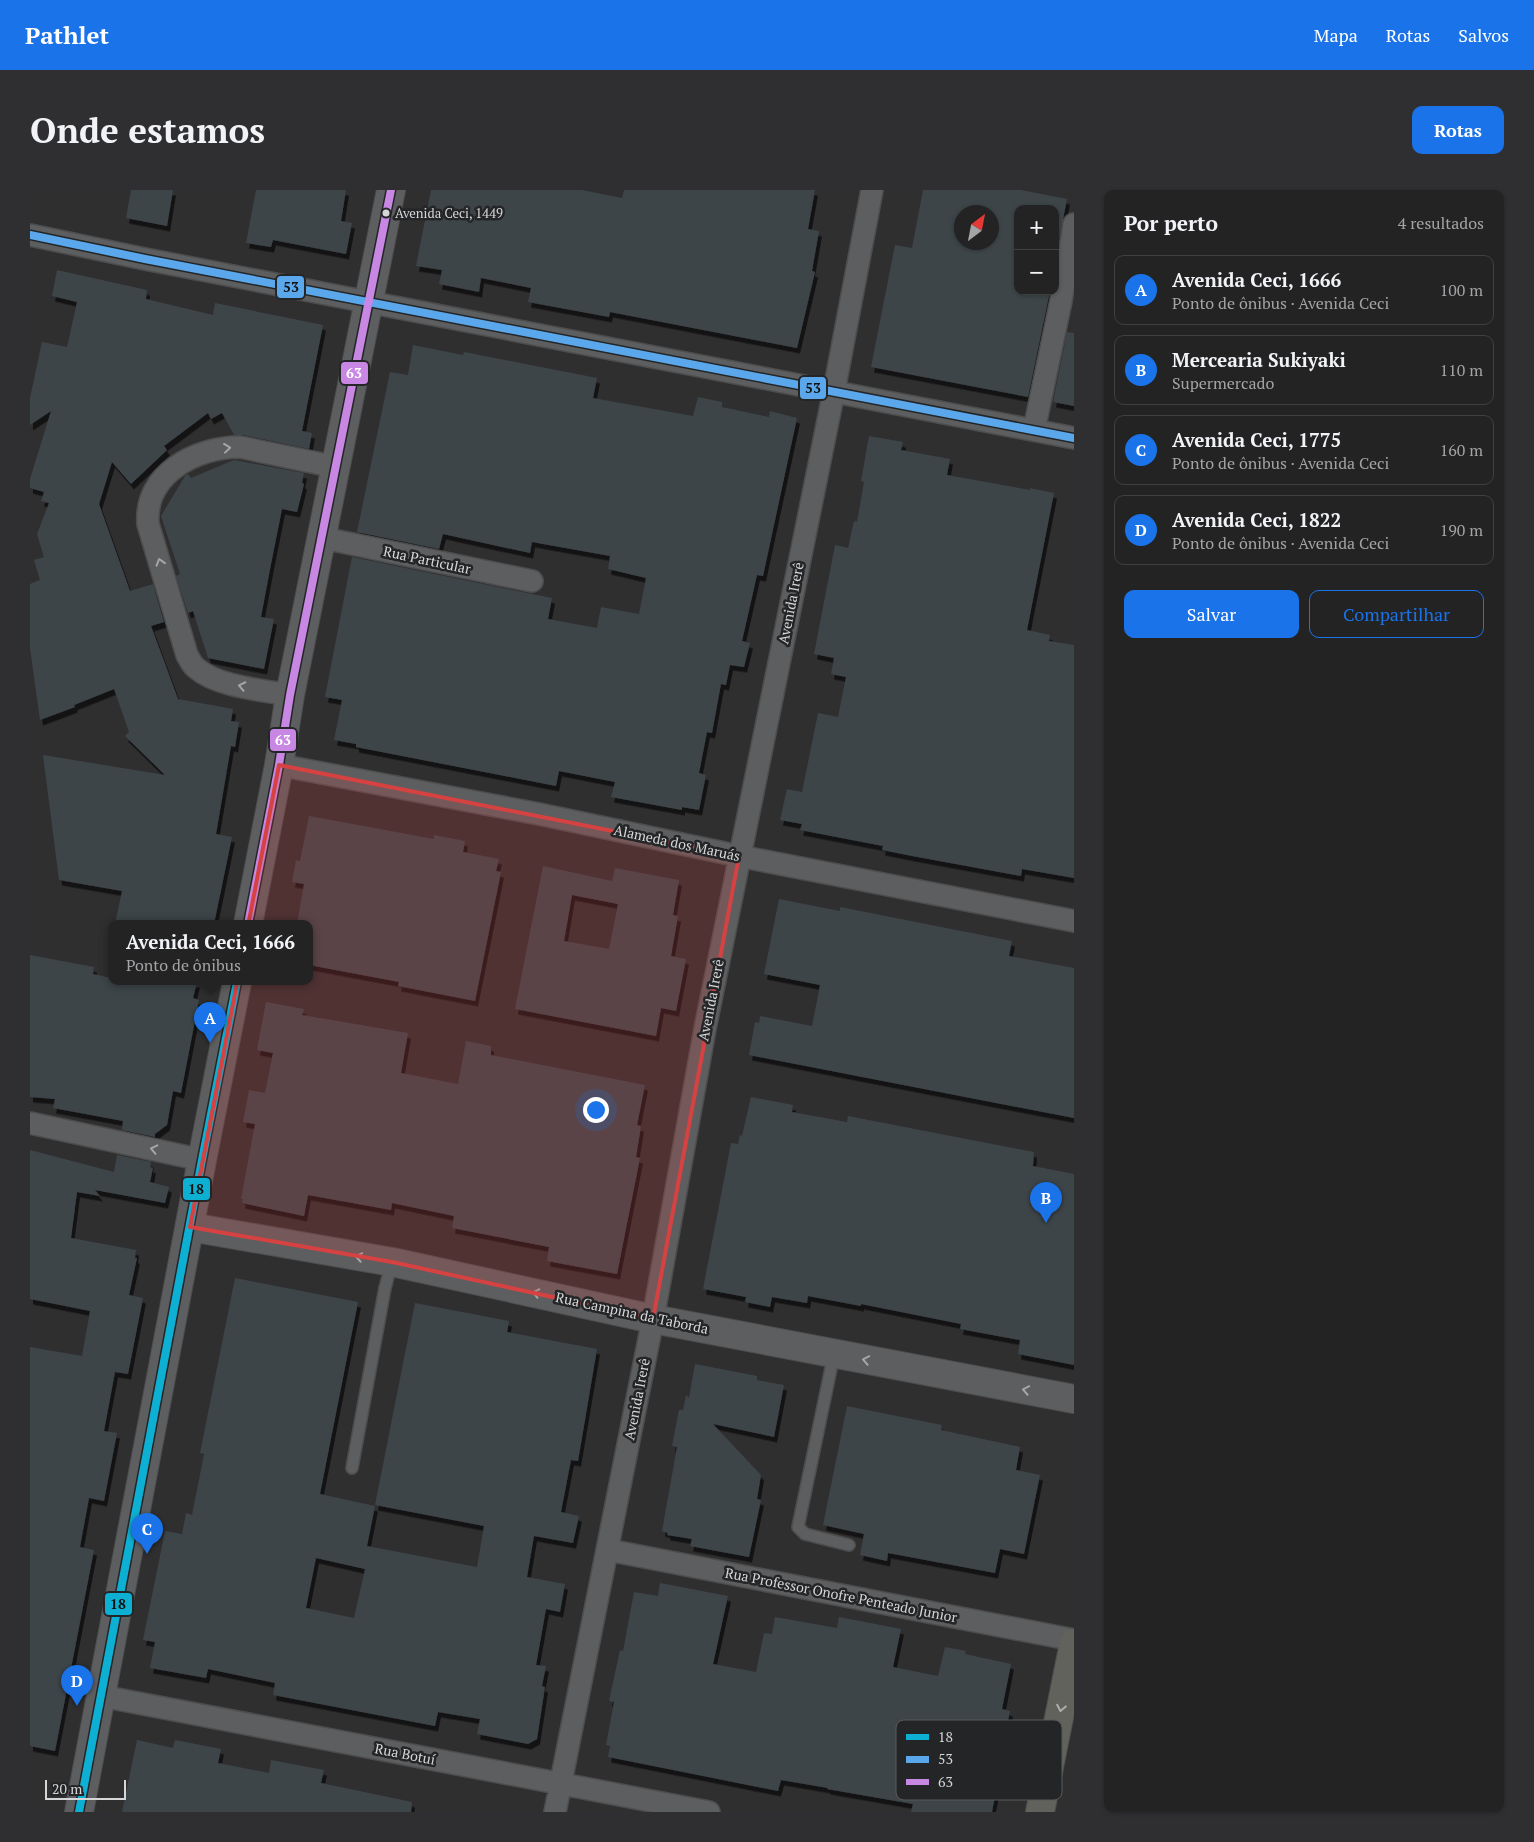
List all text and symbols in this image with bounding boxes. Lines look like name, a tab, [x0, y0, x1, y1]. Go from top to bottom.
text: Pathlet	[25, 19, 109, 51]
text: Mapa	[1314, 23, 1358, 47]
text: Rotas	[1386, 23, 1430, 47]
text: Salvos	[1458, 23, 1509, 47]
button: Rotas	[1412, 106, 1504, 154]
text: Onde estamos	[30, 107, 265, 153]
place label: Avenida Ceci, 1449	[395, 204, 503, 222]
north arrow	[954, 205, 999, 250]
map controls	[1014, 205, 1059, 295]
button: +	[1014, 205, 1059, 250]
marker: Avenida Ceci, 1449	[381, 208, 391, 218]
text: Por perto	[1124, 209, 1218, 237]
text: 4 resultados	[1398, 212, 1484, 234]
button: −	[1014, 250, 1059, 295]
text: Avenida Ceci, 1666	[1172, 267, 1341, 292]
line badge: 53	[276, 275, 305, 299]
text: 53	[283, 277, 299, 296]
text: A	[1135, 279, 1147, 301]
text: 100 m	[1440, 279, 1483, 301]
text: Ponto de ônibus · Avenida Ceci	[1172, 292, 1389, 314]
text: Mercearia Sukiyaki	[1172, 347, 1346, 372]
text: B	[1136, 359, 1146, 381]
text: 110 m	[1440, 359, 1483, 381]
line badge: 63	[340, 361, 369, 385]
text: 63	[346, 363, 362, 382]
text: Supermercado	[1172, 372, 1274, 394]
line badge: 53	[799, 376, 827, 400]
text: 53	[805, 378, 821, 397]
text: Avenida Ceci, 1775	[1172, 427, 1341, 452]
text: C	[1136, 439, 1146, 461]
text: 160 m	[1440, 439, 1483, 461]
one-way arrow	[223, 443, 231, 454]
text: Ponto de ônibus · Avenida Ceci	[1172, 452, 1389, 474]
text: Avenida Ceci, 1822	[1172, 507, 1341, 532]
text: D	[1135, 519, 1147, 541]
text: 190 m	[1440, 519, 1483, 541]
text: Ponto de ônibus · Avenida Ceci	[1172, 532, 1389, 554]
street label: Rua Particular	[382, 541, 473, 578]
one-way arrow	[155, 559, 165, 567]
street label: Avenida Irerê	[773, 560, 808, 645]
button: Salvar	[1124, 590, 1299, 638]
button: Compartilhar	[1309, 590, 1484, 638]
one-way arrow	[238, 681, 247, 692]
line badge: 63	[269, 728, 297, 752]
text: 63	[275, 730, 291, 749]
street label: Alameda dos Maruás	[612, 820, 742, 865]
popup	[108, 920, 313, 985]
text: Avenida Ceci, 1666	[126, 929, 295, 954]
text: Ponto de ônibus	[126, 954, 241, 976]
street label: Avenida Irerê	[693, 957, 728, 1042]
pin: A	[194, 1002, 226, 1043]
your location	[583, 1097, 609, 1123]
one-way arrow	[150, 1144, 158, 1155]
line badge: 18	[182, 1177, 211, 1201]
text: 18	[188, 1179, 204, 1198]
pin: B	[1030, 1182, 1062, 1223]
one-way arrow	[355, 1252, 364, 1262]
street label: Rua Campina da Taborda	[554, 1287, 710, 1338]
one-way arrow	[531, 1288, 540, 1299]
one-way arrow	[862, 1355, 871, 1365]
street label: Avenida Irerê	[619, 1356, 654, 1441]
one-way arrow	[1022, 1385, 1031, 1396]
pin: C	[131, 1513, 163, 1554]
street label: Rua Professor Onofre Penteado Junior	[723, 1563, 959, 1626]
line badge: 18	[104, 1592, 133, 1616]
text: 18	[110, 1594, 126, 1613]
pin: D	[61, 1665, 93, 1706]
one-way arrow	[1056, 1703, 1067, 1712]
legend	[896, 1720, 1062, 1800]
text: 18	[938, 1727, 953, 1746]
street label: Rua Botuí	[373, 1738, 438, 1769]
text: 53	[938, 1749, 953, 1768]
text: 63	[938, 1772, 953, 1791]
scale bar	[45, 1777, 126, 1800]
text: 20 m	[52, 1779, 82, 1798]

